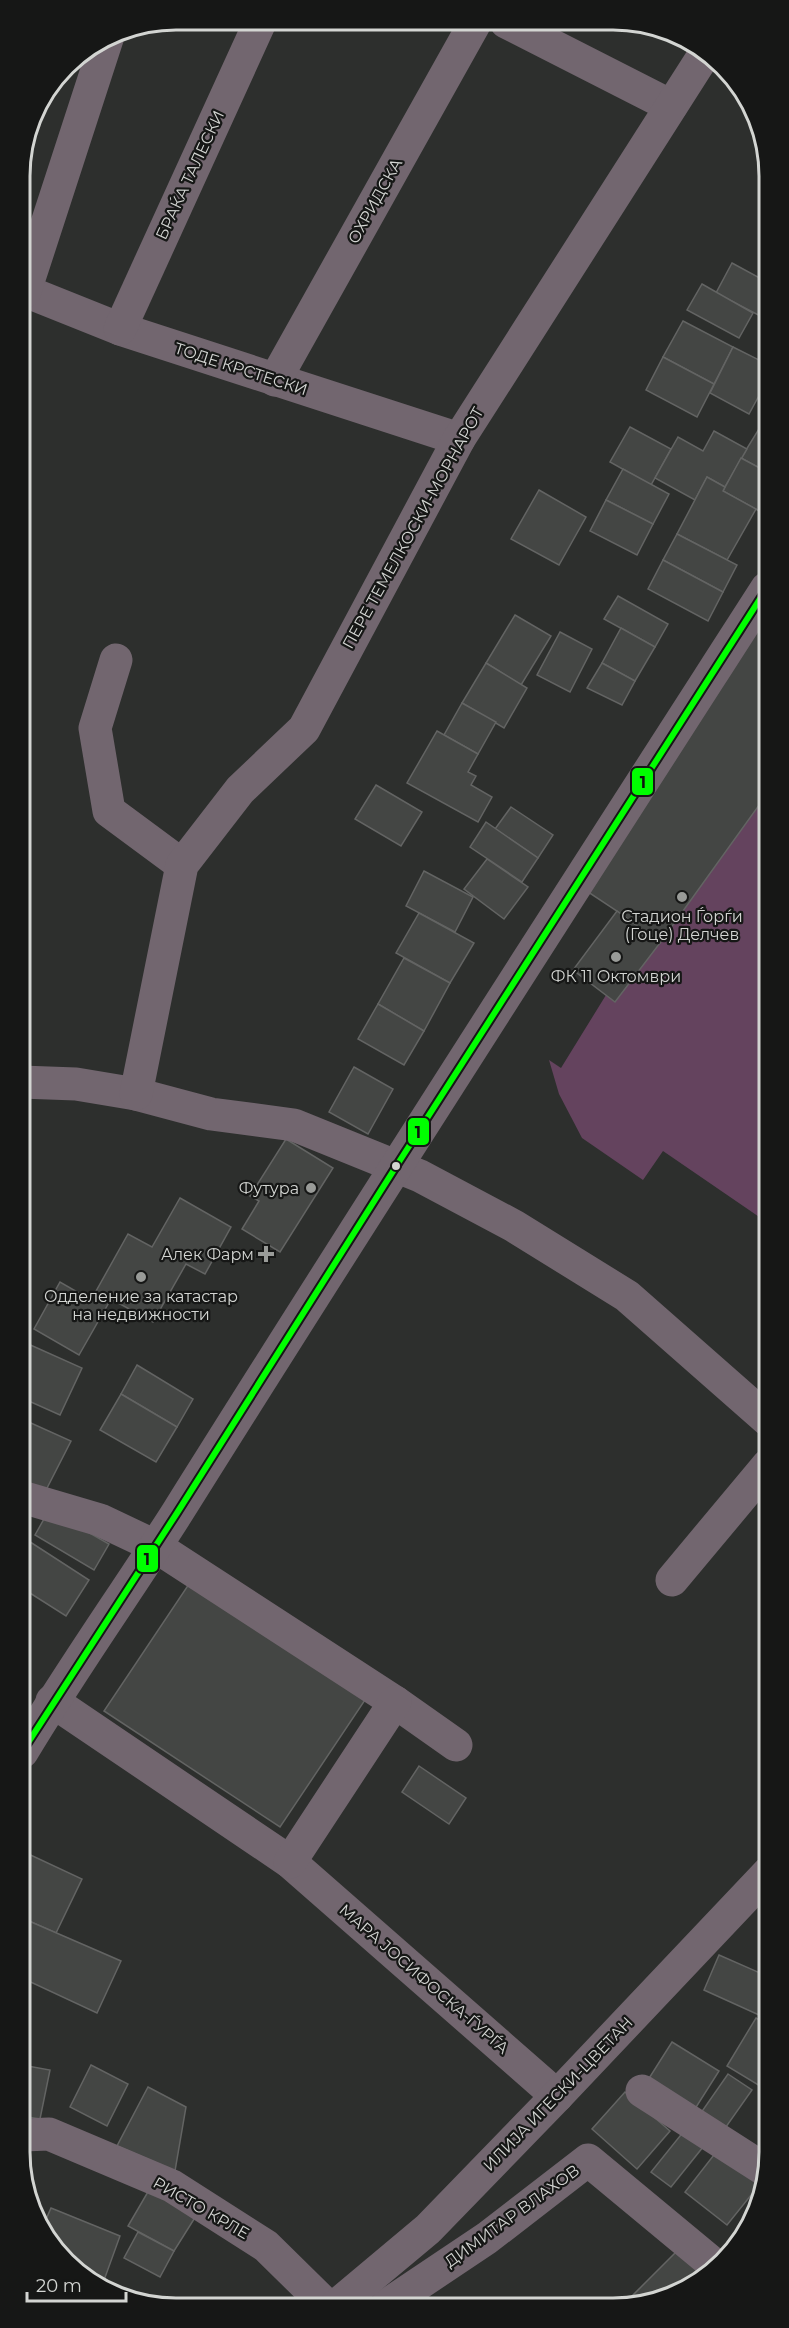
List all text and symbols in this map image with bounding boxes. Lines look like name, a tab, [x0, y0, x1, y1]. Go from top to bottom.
street label: БРАЌА ТАЛЕСКИ	[152, 107, 228, 243]
street label: ОХРИДСКА	[344, 155, 406, 247]
street label: ТОДЕ КРСТЕСКИ	[172, 338, 310, 400]
street label: ПЕРЕ ТЕМЕЛКОСКИ-МОРНАРОТ	[338, 403, 488, 652]
line badge: 1	[631, 767, 654, 796]
text: 1	[640, 773, 646, 792]
marker: Стадион Ѓорѓи (Гоце) Делчев	[675, 890, 689, 904]
place label: Стадион Ѓорѓи (Гоце) Делчев	[621, 907, 743, 944]
marker: ФК 11 Октомври	[609, 950, 623, 964]
place label: ФК 11 Октомври	[551, 967, 681, 986]
line badge: 1	[407, 1117, 430, 1146]
text: 1	[415, 1123, 421, 1142]
unlabelled marker	[390, 1160, 402, 1172]
place label: Футура	[239, 1179, 299, 1198]
marker: Футура	[304, 1181, 318, 1195]
place label: Алек Фарм	[161, 1245, 254, 1264]
marker: Алек Фарм	[259, 1247, 273, 1261]
marker: Одделение за катастар на недвижности	[134, 1270, 148, 1284]
place label: Одделение за катастар на недвижности	[44, 1287, 238, 1324]
line badge: 1	[136, 1544, 159, 1573]
text: 1	[144, 1550, 150, 1569]
street label: МАРА ЈОСИФОСКА-ЃУРЃА	[335, 1900, 513, 2058]
street label: ИЛИЈА ИГЕСКИ-ЦВЕТАН	[479, 2013, 637, 2175]
street label: ДИМИТАР ВЛАХОВ	[441, 2161, 583, 2271]
street label: РИСТО КРЛЕ	[150, 2173, 252, 2243]
scale bar	[27, 2265, 126, 2303]
text: 20 m	[36, 2275, 82, 2297]

